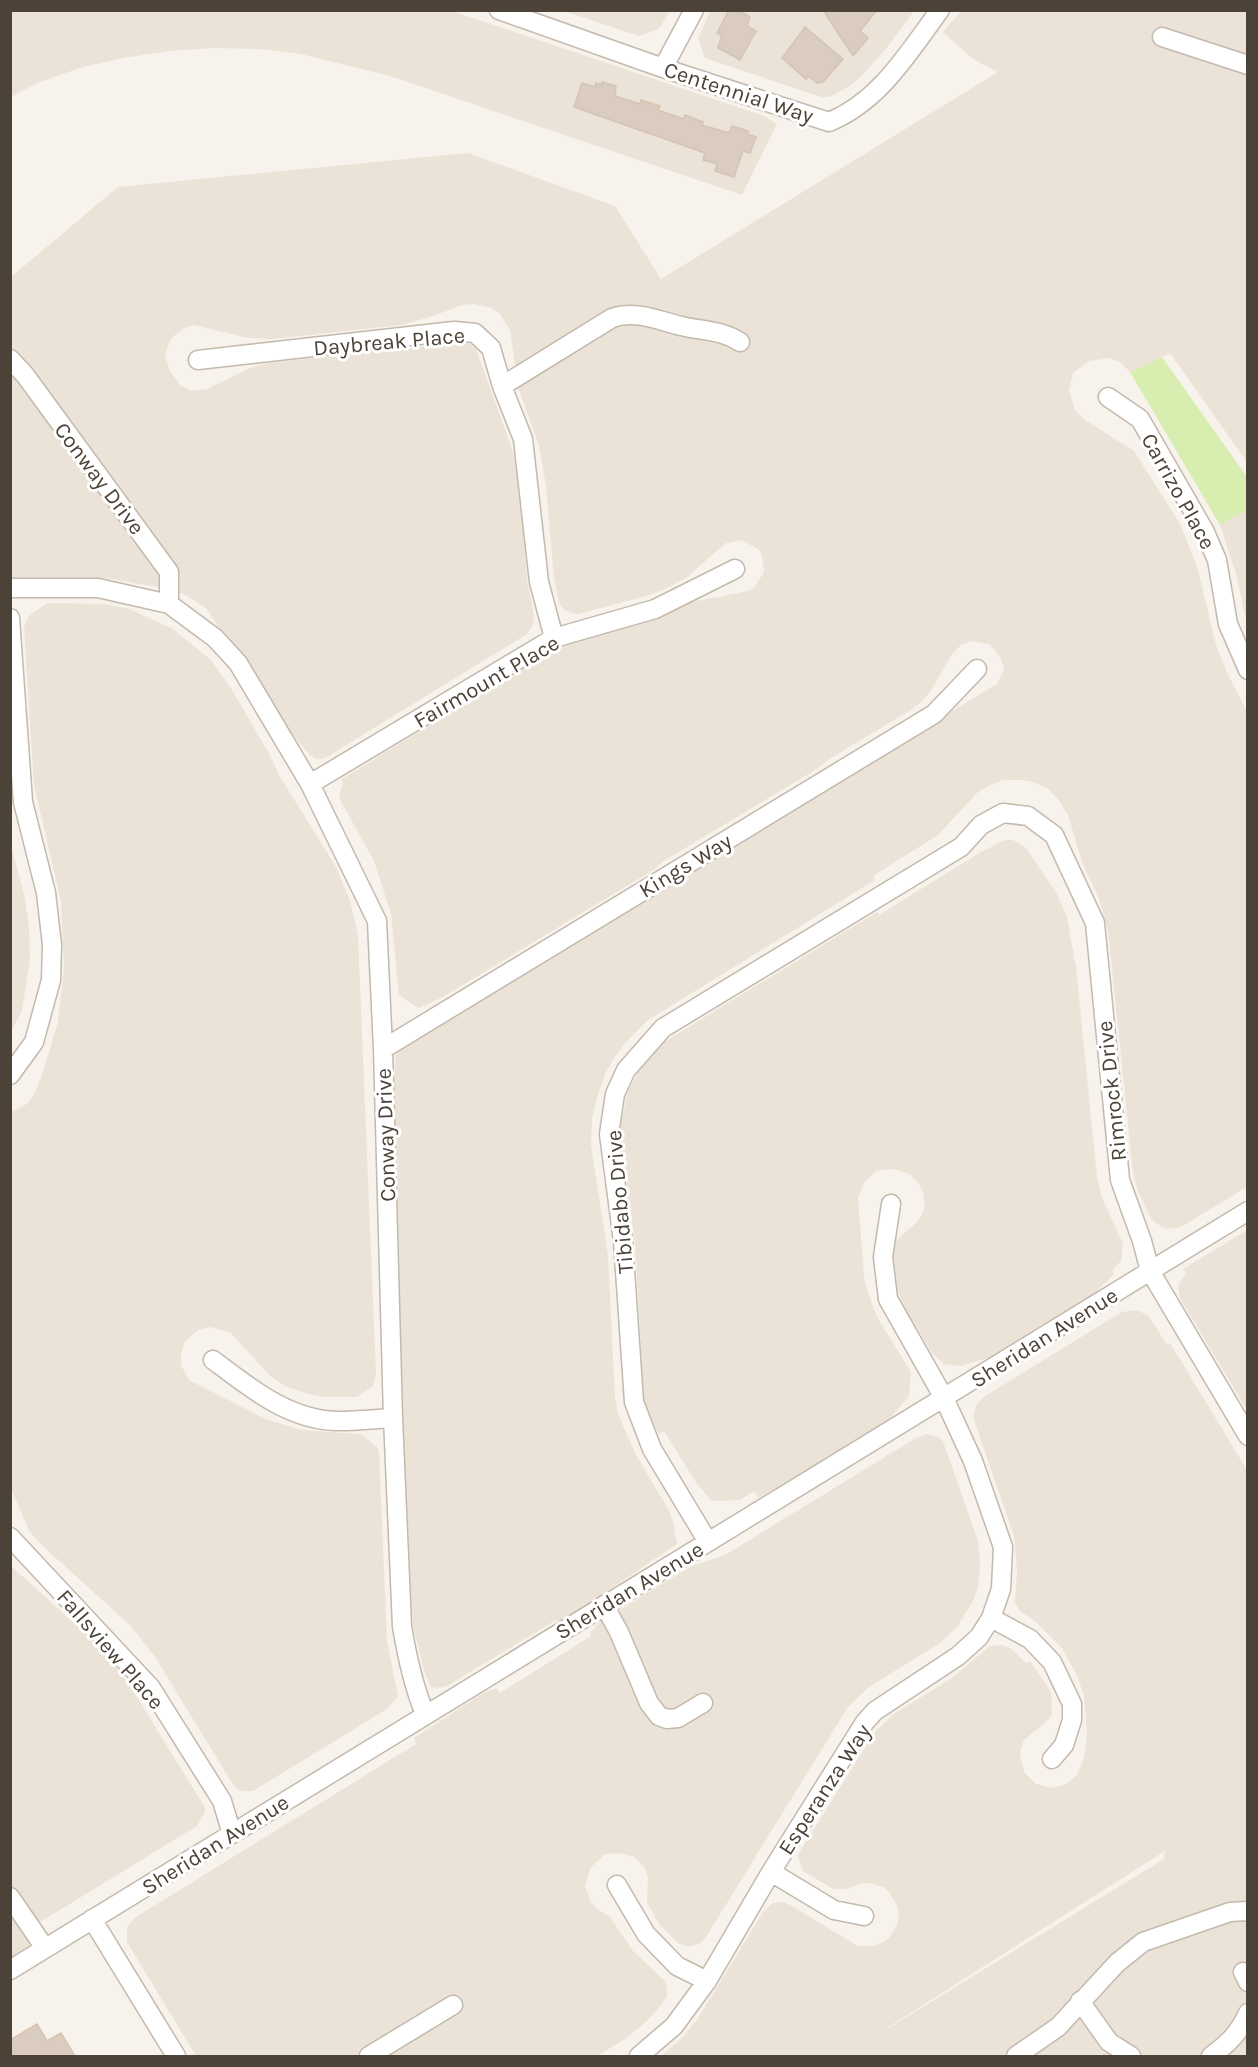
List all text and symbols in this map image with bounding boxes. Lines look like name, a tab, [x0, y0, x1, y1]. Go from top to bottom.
street label: Centennial Way	[661, 57, 817, 129]
street label: Daybreak Place	[312, 322, 466, 362]
street label: Conway Drive	[49, 417, 150, 540]
street label: Carrizo Place	[1136, 429, 1221, 554]
street label: Fairmount Place	[409, 630, 564, 734]
street label: Kings Way	[634, 828, 737, 904]
street label: Rimrock Drive	[1092, 1019, 1132, 1162]
street label: Conway Drive	[371, 1068, 401, 1202]
street label: Tibidabo Drive	[601, 1129, 639, 1275]
street label: Sheridan Avenue	[966, 1282, 1123, 1394]
street label: Sheridan Avenue	[551, 1536, 708, 1645]
street label: Fallsview Place	[51, 1584, 169, 1715]
street label: Esperanza Way	[773, 1719, 877, 1860]
street label: Sheridan Avenue	[137, 1789, 294, 1901]

